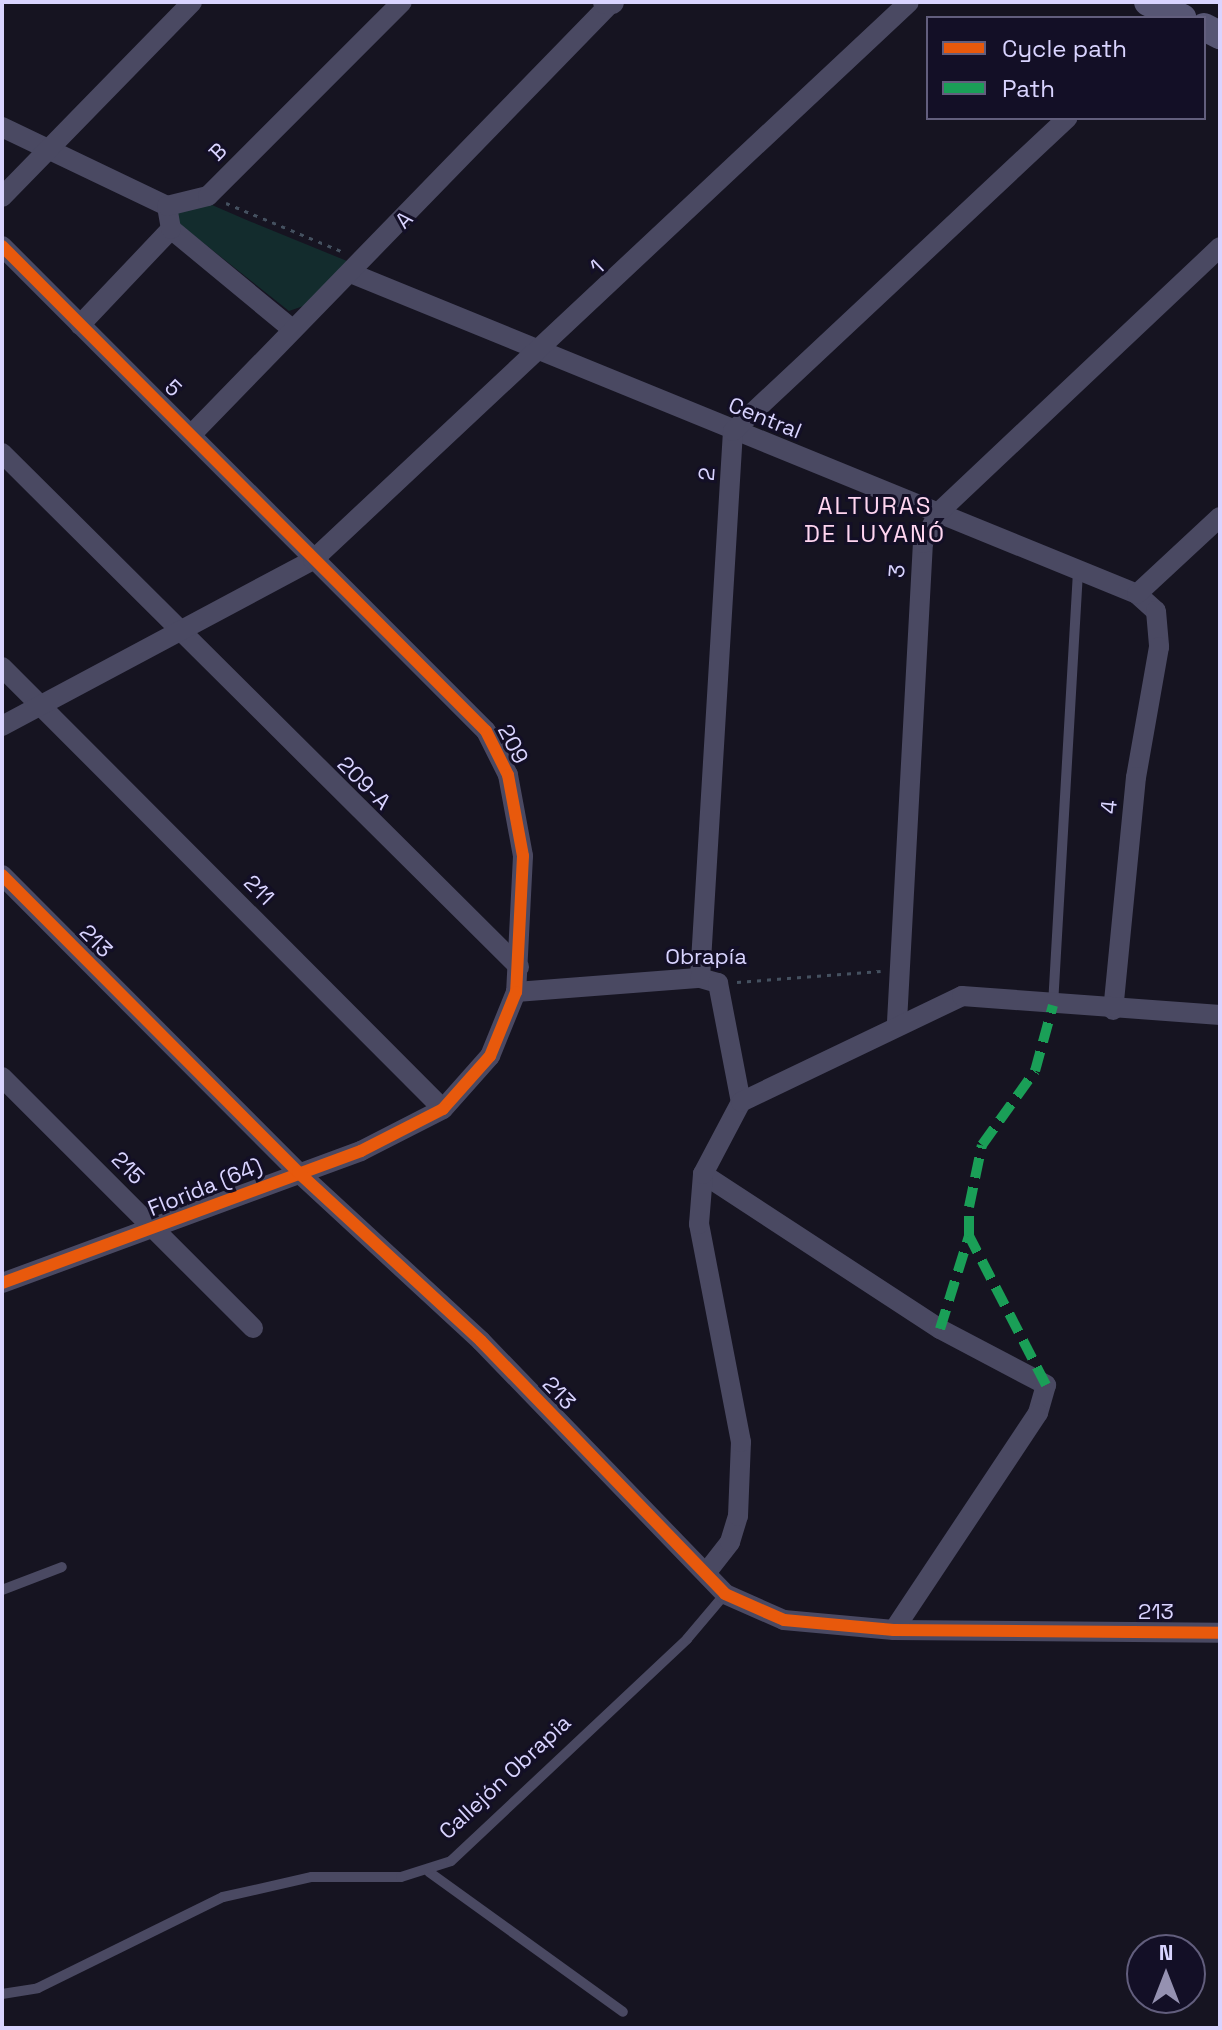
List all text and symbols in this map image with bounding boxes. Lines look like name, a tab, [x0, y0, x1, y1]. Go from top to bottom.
legend	[926, 16, 1206, 120]
text: Cycle path	[1002, 33, 1127, 64]
text: Path	[1002, 73, 1055, 104]
street label: B	[204, 138, 232, 166]
street label: A	[390, 206, 418, 234]
street label: 1	[585, 254, 609, 280]
street label: 5	[159, 374, 187, 402]
street label: Central	[725, 391, 805, 445]
street label: 2	[693, 466, 721, 482]
district label: ALTURAS DE LUYANÓ	[804, 492, 946, 548]
street label: 3	[883, 563, 911, 579]
street label: 209	[492, 720, 534, 768]
street label: 209-A	[332, 751, 396, 815]
street label: 4	[1095, 799, 1123, 815]
street label: 211	[238, 869, 280, 911]
street label: 213	[74, 919, 118, 963]
street label: Obrapía	[665, 944, 747, 970]
street label: 215	[106, 1146, 150, 1190]
street label: Florida (64)	[144, 1152, 266, 1222]
street label: 213	[537, 1371, 581, 1415]
street label: 213	[1138, 1599, 1174, 1625]
street label: Callejón Obrapia	[434, 1709, 576, 1845]
north arrow	[1126, 1934, 1206, 2014]
text: N	[1159, 1938, 1173, 1966]

